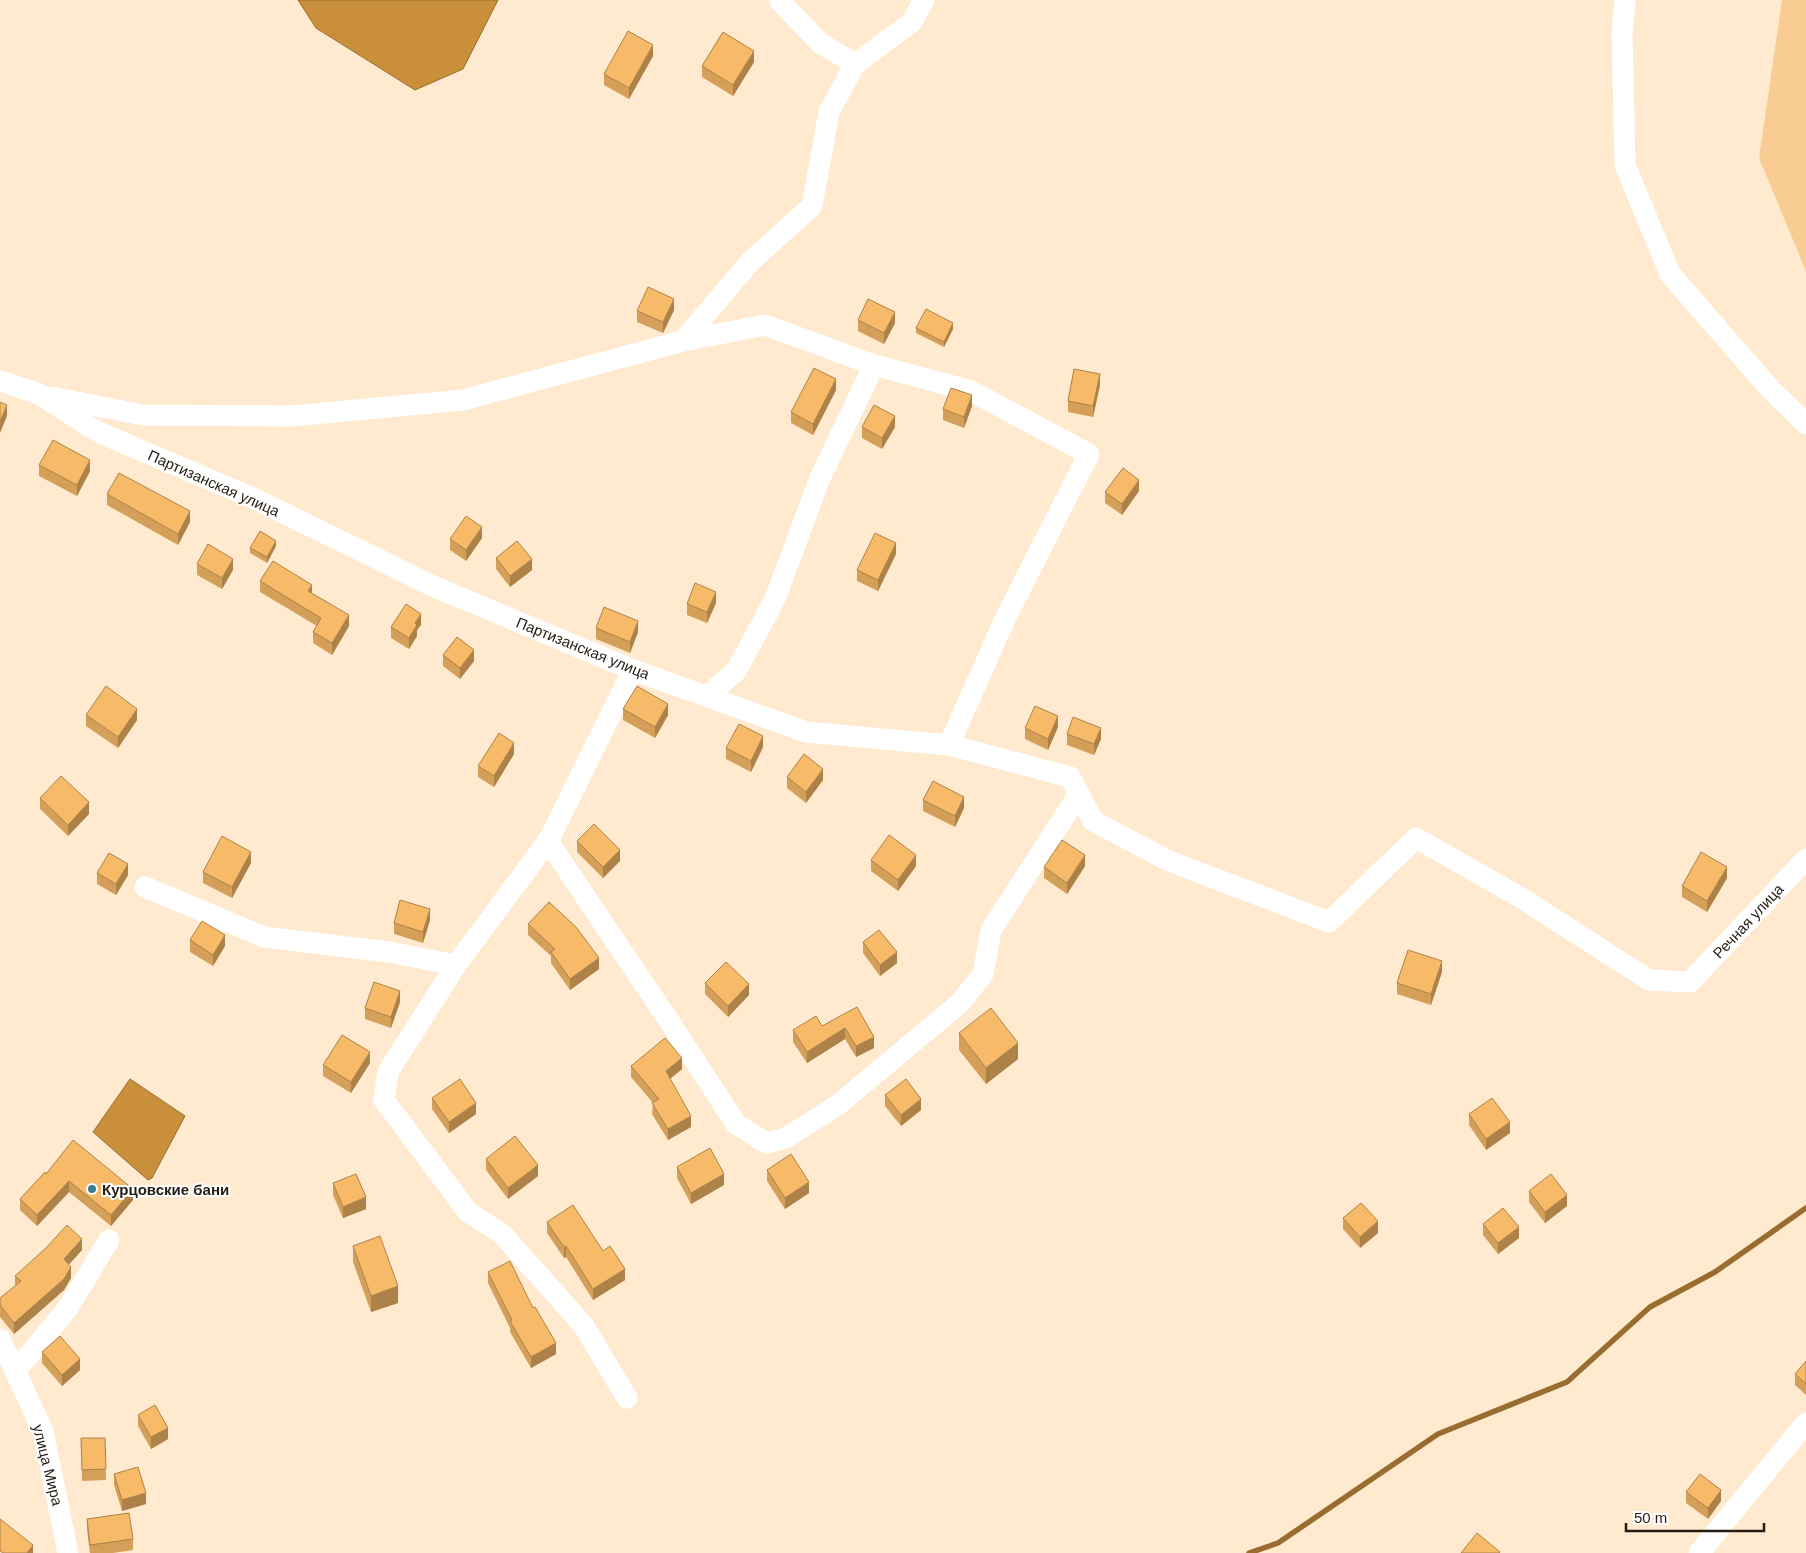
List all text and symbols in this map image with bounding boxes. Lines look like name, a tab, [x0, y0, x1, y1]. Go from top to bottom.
street label: Партизанская улица	[146, 446, 283, 520]
street label: Партизанская улица	[514, 613, 653, 683]
street label: Речная улица	[1709, 880, 1787, 962]
place label: Курцовские бани	[102, 1181, 229, 1198]
marker: Курцовские бани	[86, 1183, 98, 1195]
street label: улица Мира	[30, 1423, 66, 1508]
scale bar	[1626, 1500, 1764, 1532]
text: 50 m	[1634, 1509, 1667, 1526]

